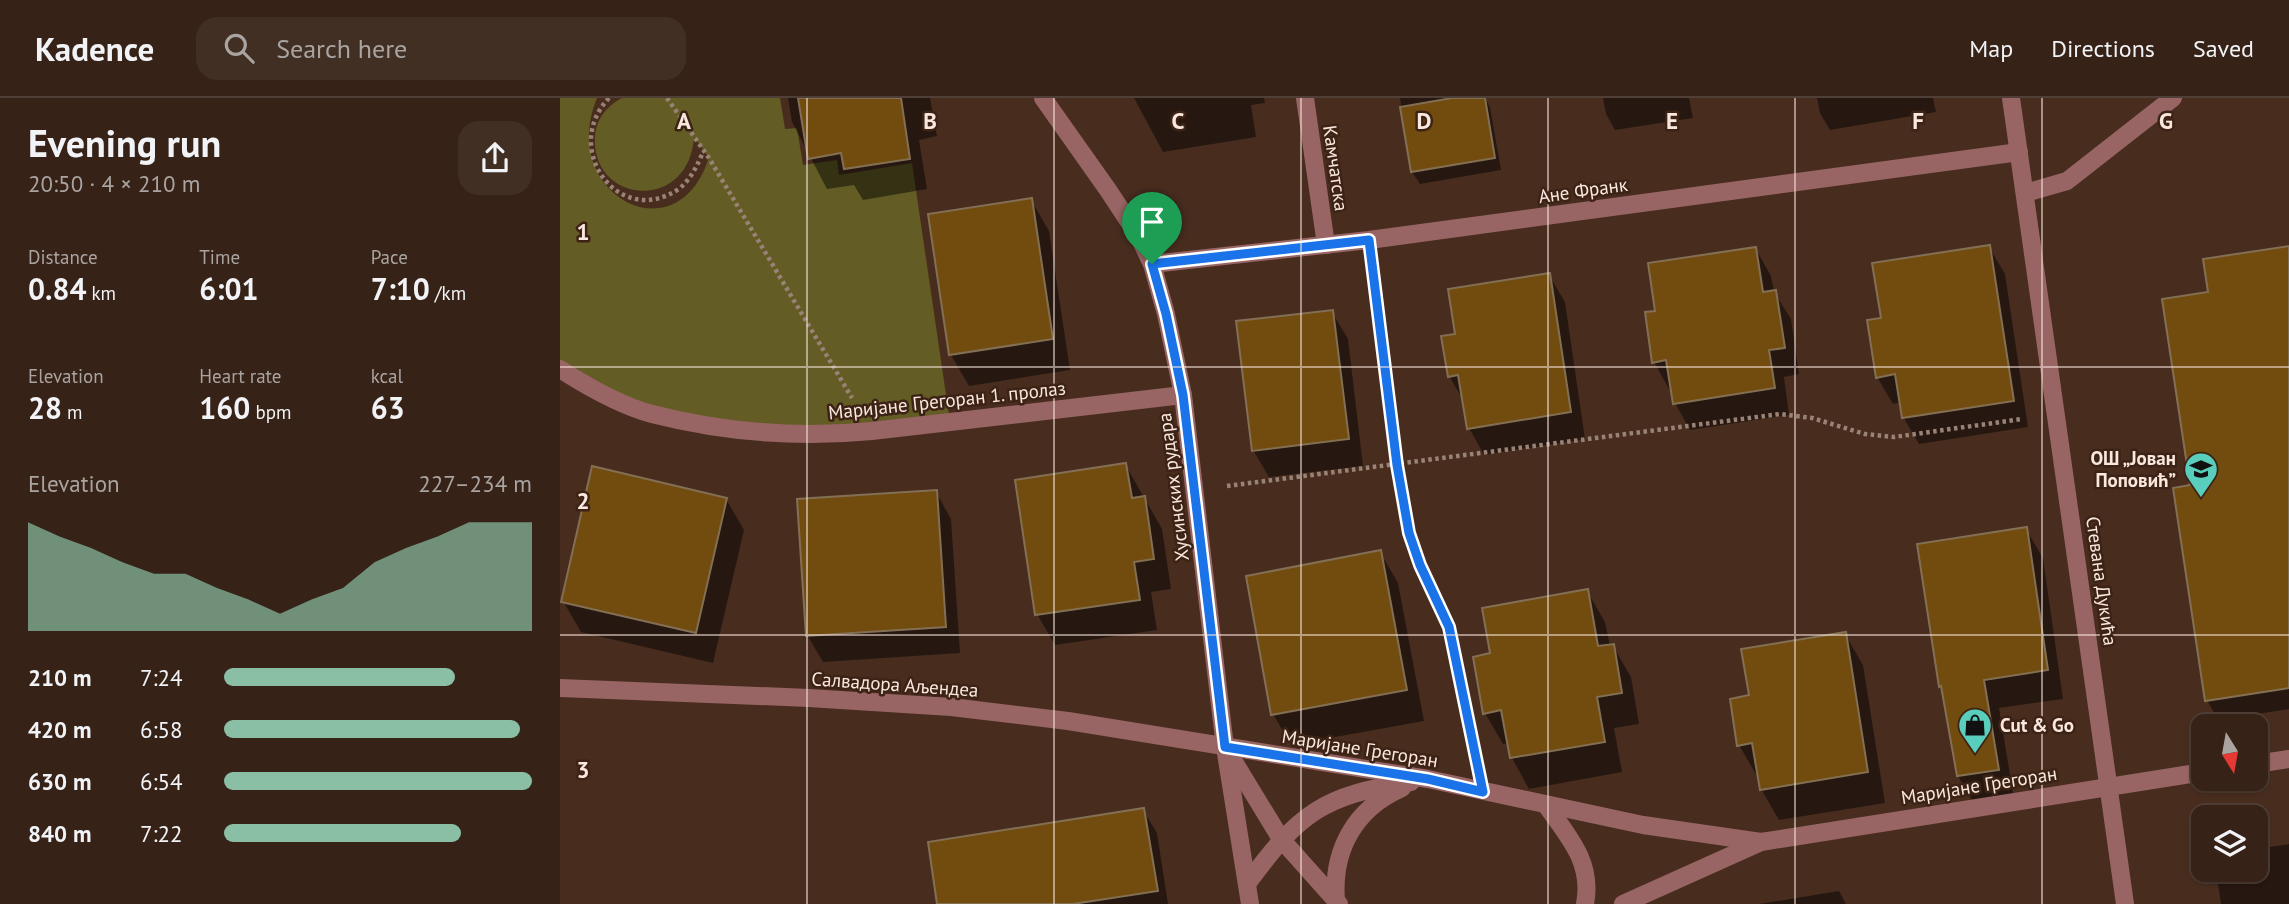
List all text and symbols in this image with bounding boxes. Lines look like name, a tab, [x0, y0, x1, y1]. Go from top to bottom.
search box	[196, 17, 686, 80]
text: Kadence	[35, 27, 154, 70]
icon: search	[220, 29, 258, 67]
text: Search here	[276, 32, 407, 65]
text: Map	[1969, 33, 2013, 64]
text: Directions	[2051, 33, 2155, 64]
text: Saved	[2193, 33, 2254, 64]
text: A	[677, 106, 691, 135]
text: B	[923, 106, 937, 135]
text: C	[1172, 106, 1185, 135]
text: D	[1417, 106, 1431, 135]
text: E	[1666, 106, 1678, 135]
text: F	[1912, 106, 1924, 135]
text: G	[2159, 106, 2173, 135]
text: Evening run	[28, 118, 221, 167]
button: share	[458, 121, 532, 195]
street label: Камчатска	[1318, 124, 1354, 212]
text: 20:50 · 4 × 210 m	[28, 169, 200, 198]
street label: Ане Франк	[1537, 172, 1629, 208]
pin	[1122, 192, 1182, 264]
icon: arrive	[1133, 203, 1171, 241]
text: 1	[576, 217, 590, 246]
text: Distance	[28, 245, 98, 269]
text: Time	[199, 245, 240, 269]
text: Pace	[371, 245, 408, 269]
text: 0.84	[28, 269, 86, 308]
text: 6:01	[199, 269, 258, 308]
text: 7:10	[371, 269, 430, 308]
text: km	[86, 281, 116, 305]
text: /km	[430, 281, 466, 305]
text: Elevation	[28, 364, 104, 388]
text: Heart rate	[199, 364, 281, 388]
text: kcal	[371, 364, 403, 388]
street label: Маријане Грегоран 1. пролаз	[827, 376, 1067, 424]
text: 28	[28, 388, 62, 427]
text: 160	[199, 388, 250, 427]
text: 63	[371, 388, 405, 427]
text: m	[62, 400, 83, 424]
text: bpm	[250, 400, 291, 424]
street label: Хусинских рудара	[1152, 412, 1194, 562]
place label: ОШ „Јован Поповић”	[2090, 446, 2176, 492]
school or university icon: ОШ „Јован Поповић”	[2182, 450, 2220, 499]
text: Elevation	[28, 469, 120, 498]
text: 227–234 m	[418, 469, 532, 498]
text: 2	[576, 486, 590, 515]
street label: Стевана Дукића	[2081, 515, 2123, 647]
text: 210 m	[28, 663, 91, 692]
text: 7:24	[140, 663, 183, 692]
street label: Салвадора Аљендеа	[811, 666, 979, 702]
shop icon: Cut & Go	[1956, 706, 1994, 755]
place label: Cut & Go	[2000, 713, 2074, 737]
north arrow	[2191, 714, 2268, 791]
map controls	[2191, 714, 2268, 882]
text: 420 m	[28, 715, 91, 744]
text: 6:58	[140, 715, 183, 744]
street label: Маријане Грегоран	[1280, 724, 1440, 772]
text: 3	[576, 755, 590, 784]
street label: Маријане Грегоран	[1899, 761, 2059, 809]
text: 630 m	[28, 767, 91, 796]
text: 6:54	[140, 767, 183, 796]
button: layers	[2191, 805, 2268, 882]
text: 840 m	[28, 819, 91, 848]
text: 7:22	[140, 819, 183, 848]

